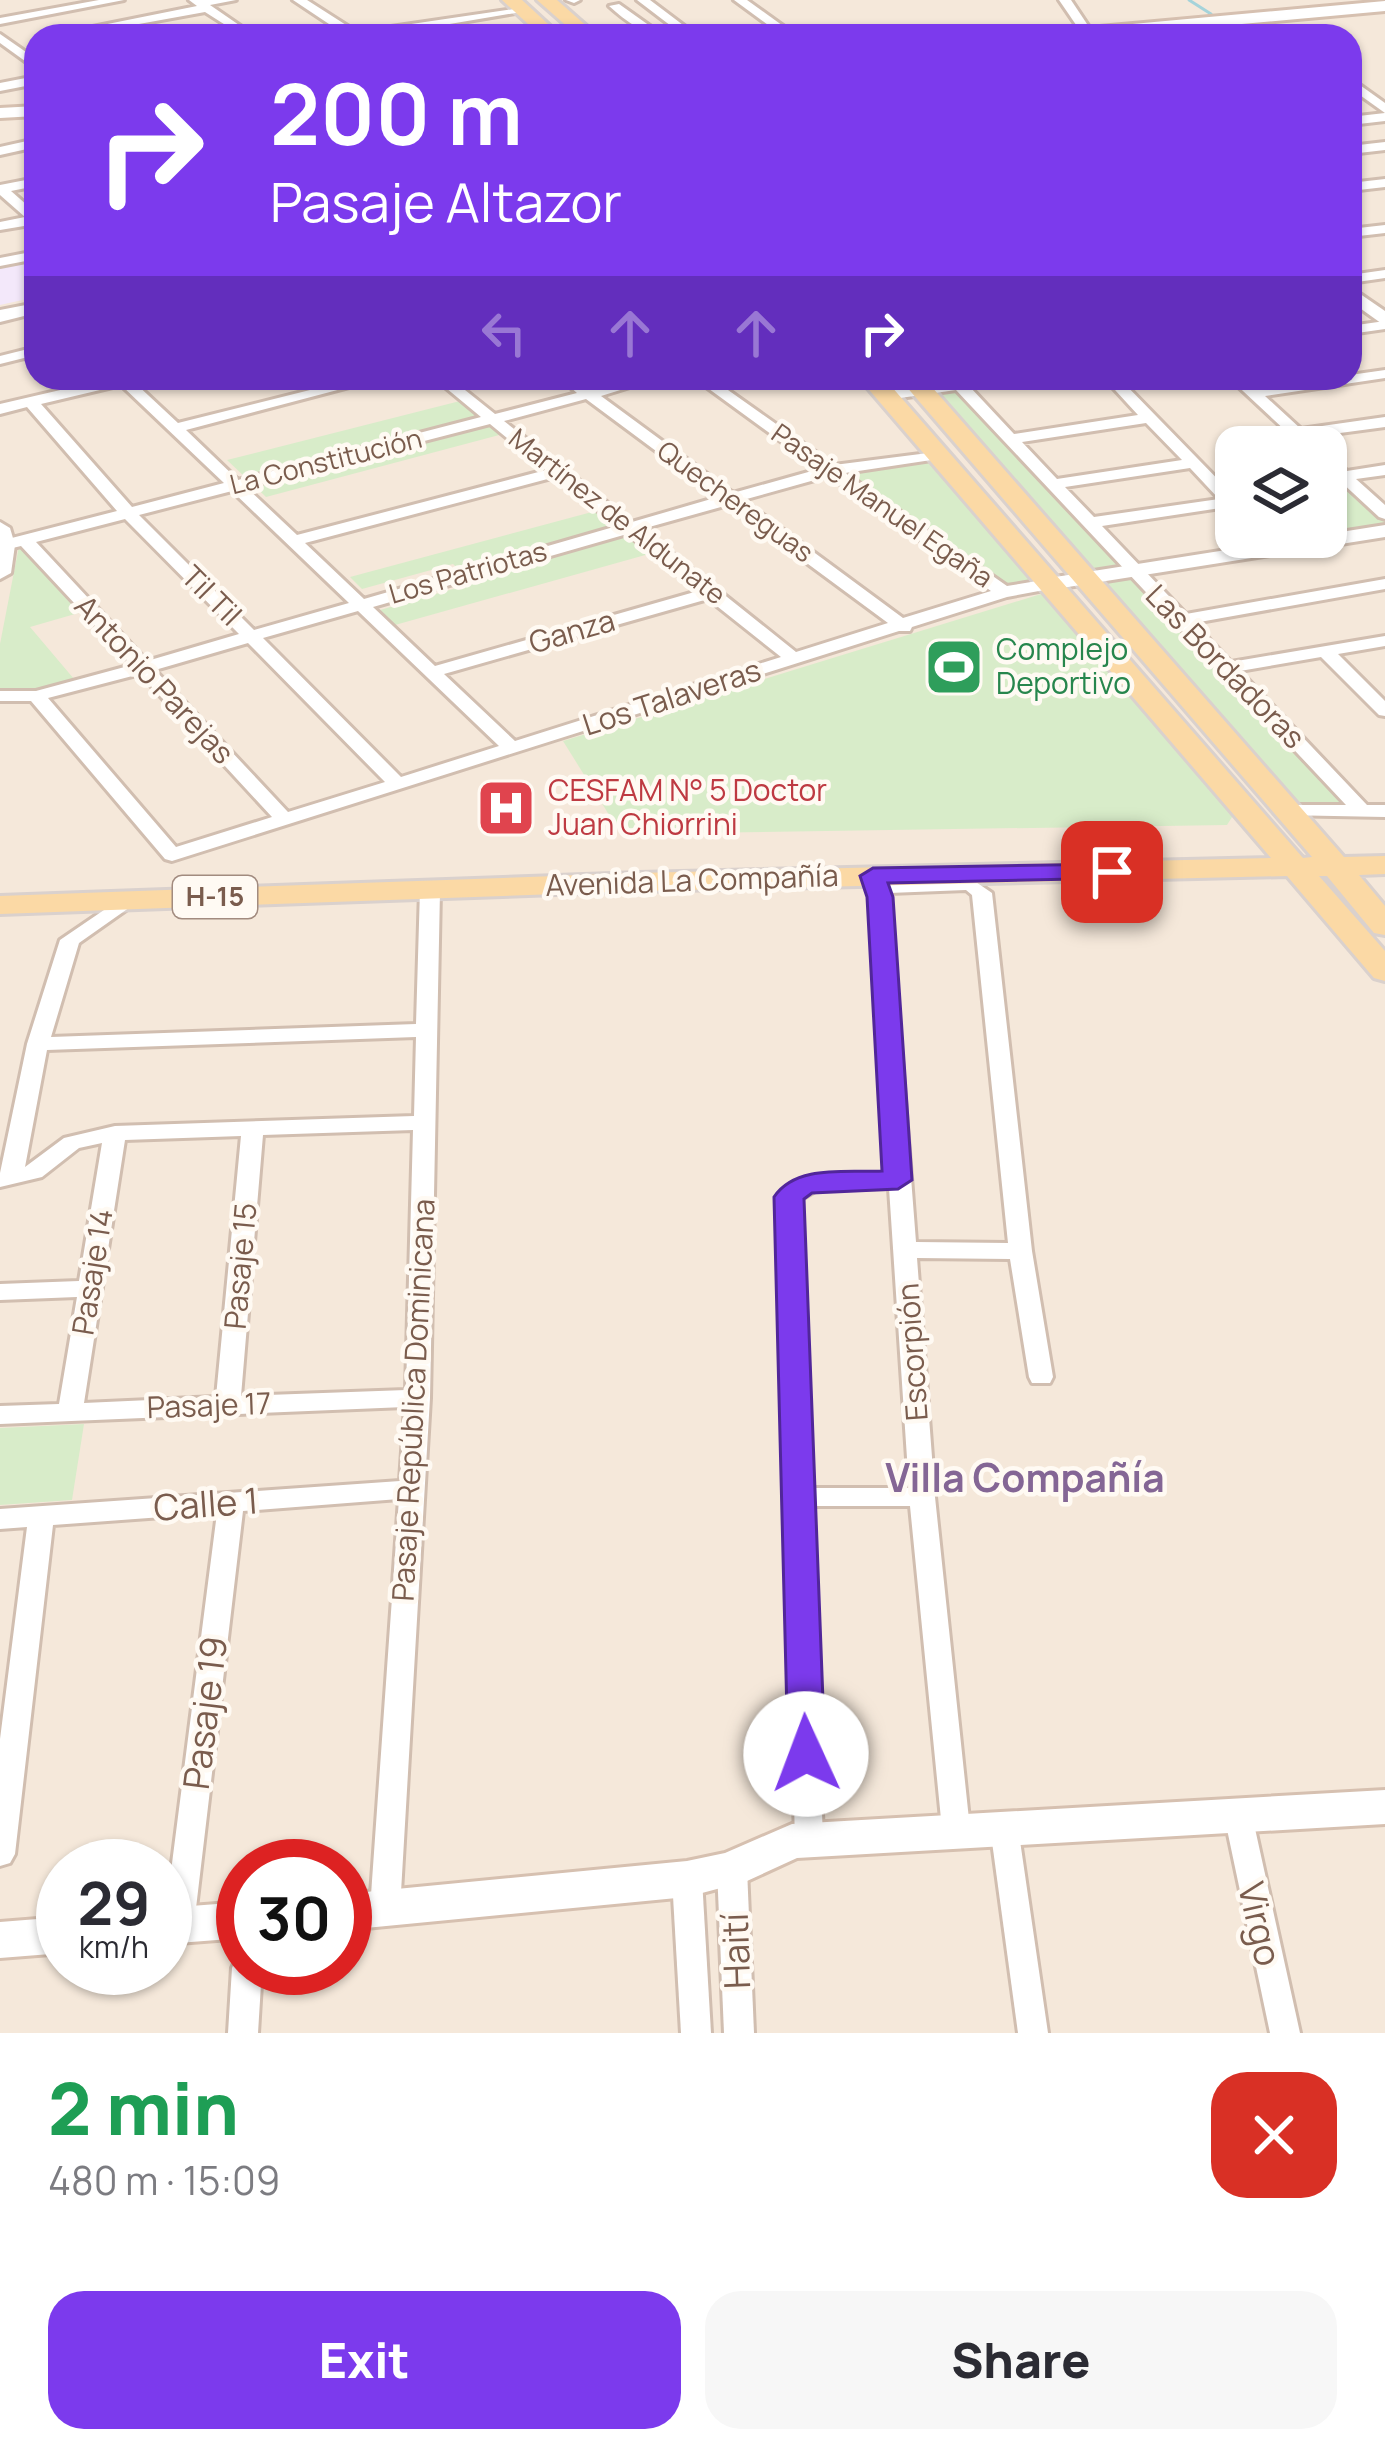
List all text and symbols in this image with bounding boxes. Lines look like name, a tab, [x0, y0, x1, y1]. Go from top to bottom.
text: 200 m	[270, 55, 523, 170]
icon: right	[72, 72, 228, 228]
text: Pasaje Altazor	[270, 164, 622, 238]
icon: left	[471, 300, 537, 366]
icon: ahead	[597, 300, 663, 366]
icon: ahead	[723, 300, 789, 366]
icon: right	[849, 300, 915, 366]
street label: Pasaje Manuel Egaña	[765, 414, 1001, 595]
street label: La Constitución	[226, 419, 425, 502]
street label: Martínez de Aldunate	[502, 419, 734, 612]
map controls	[1215, 426, 1347, 558]
button: layers	[1215, 426, 1347, 558]
street label: Quechereguas	[650, 432, 821, 570]
street label: Los Patriotas	[384, 531, 551, 612]
street label: Til Til	[173, 556, 251, 634]
street label: Las Bordadoras	[1137, 575, 1315, 757]
street label: Antonio Parejas	[66, 586, 244, 772]
street label: Ganza	[524, 599, 619, 662]
place label: Complejo Deportivo	[996, 628, 1131, 703]
sports icon: Complejo Deportivo	[923, 636, 985, 698]
street label: Los Talaveras	[577, 648, 766, 745]
place label: CESFAM N° 5 Doctor Juan Chiorrini	[548, 769, 827, 844]
hospital icon: CESFAM N° 5 Doctor Juan Chiorrini	[475, 777, 537, 839]
pin	[1061, 821, 1163, 923]
icon: arrive	[1079, 839, 1145, 905]
street label: Avenida La Compañía	[545, 854, 839, 905]
road number: H-15	[173, 876, 257, 918]
street label: Pasaje República Dominicana	[381, 1198, 444, 1602]
street label: Pasaje 15	[214, 1201, 265, 1331]
street label: Pasaje 14	[61, 1206, 122, 1338]
street label: Escorpión	[886, 1282, 937, 1422]
street label: Pasaje 17	[146, 1382, 272, 1427]
district label: Villa Compañía	[885, 1450, 1165, 1504]
street label: Calle 1	[152, 1475, 260, 1532]
street label: Pasaje 19	[171, 1634, 238, 1792]
position arrow	[743, 1691, 869, 1817]
speed limit sign: 30	[216, 1839, 372, 1995]
text: 29	[77, 1861, 151, 1943]
street label: Virgo	[1227, 1877, 1294, 1970]
street label: Haití	[710, 1912, 761, 1990]
text: km/h	[79, 1926, 149, 1967]
text: 2 min	[48, 2058, 239, 2157]
button: close	[1211, 2072, 1337, 2198]
text: 480 m · 15:09	[48, 2153, 280, 2207]
button: Exit	[48, 2291, 681, 2429]
button: Share	[705, 2291, 1337, 2429]

